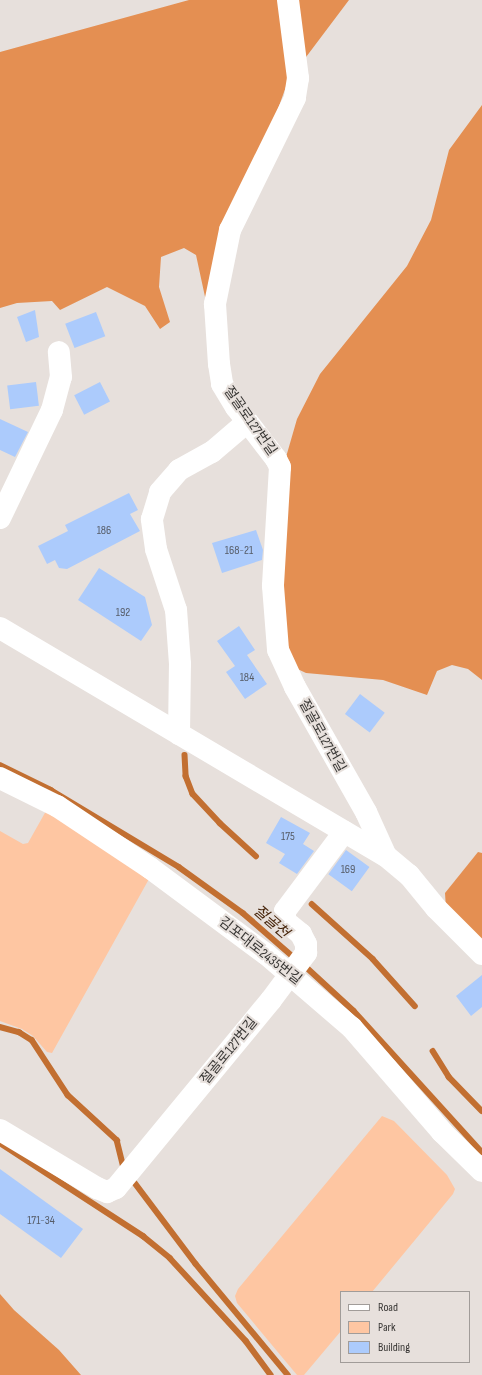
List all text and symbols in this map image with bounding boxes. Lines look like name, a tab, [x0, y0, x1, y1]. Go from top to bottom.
street label: 절골로127번길	[220, 383, 280, 459]
house number: 186	[97, 524, 111, 538]
house number: 168-21	[225, 544, 253, 558]
house number: 192	[116, 606, 130, 620]
house number: 184	[240, 671, 254, 685]
street label: 절골로127번길	[295, 697, 349, 775]
house number: 175	[281, 830, 295, 844]
house number: 169	[341, 863, 355, 877]
water label: 절골천	[249, 902, 293, 942]
street label: 김포대로2435번길	[215, 913, 305, 989]
street label: 절골로127번길	[197, 1014, 261, 1088]
house number: 171-34	[27, 1214, 55, 1228]
legend	[340, 1291, 470, 1363]
text: Road	[378, 1300, 398, 1315]
text: Park	[378, 1320, 396, 1335]
text: Building	[378, 1340, 410, 1355]

